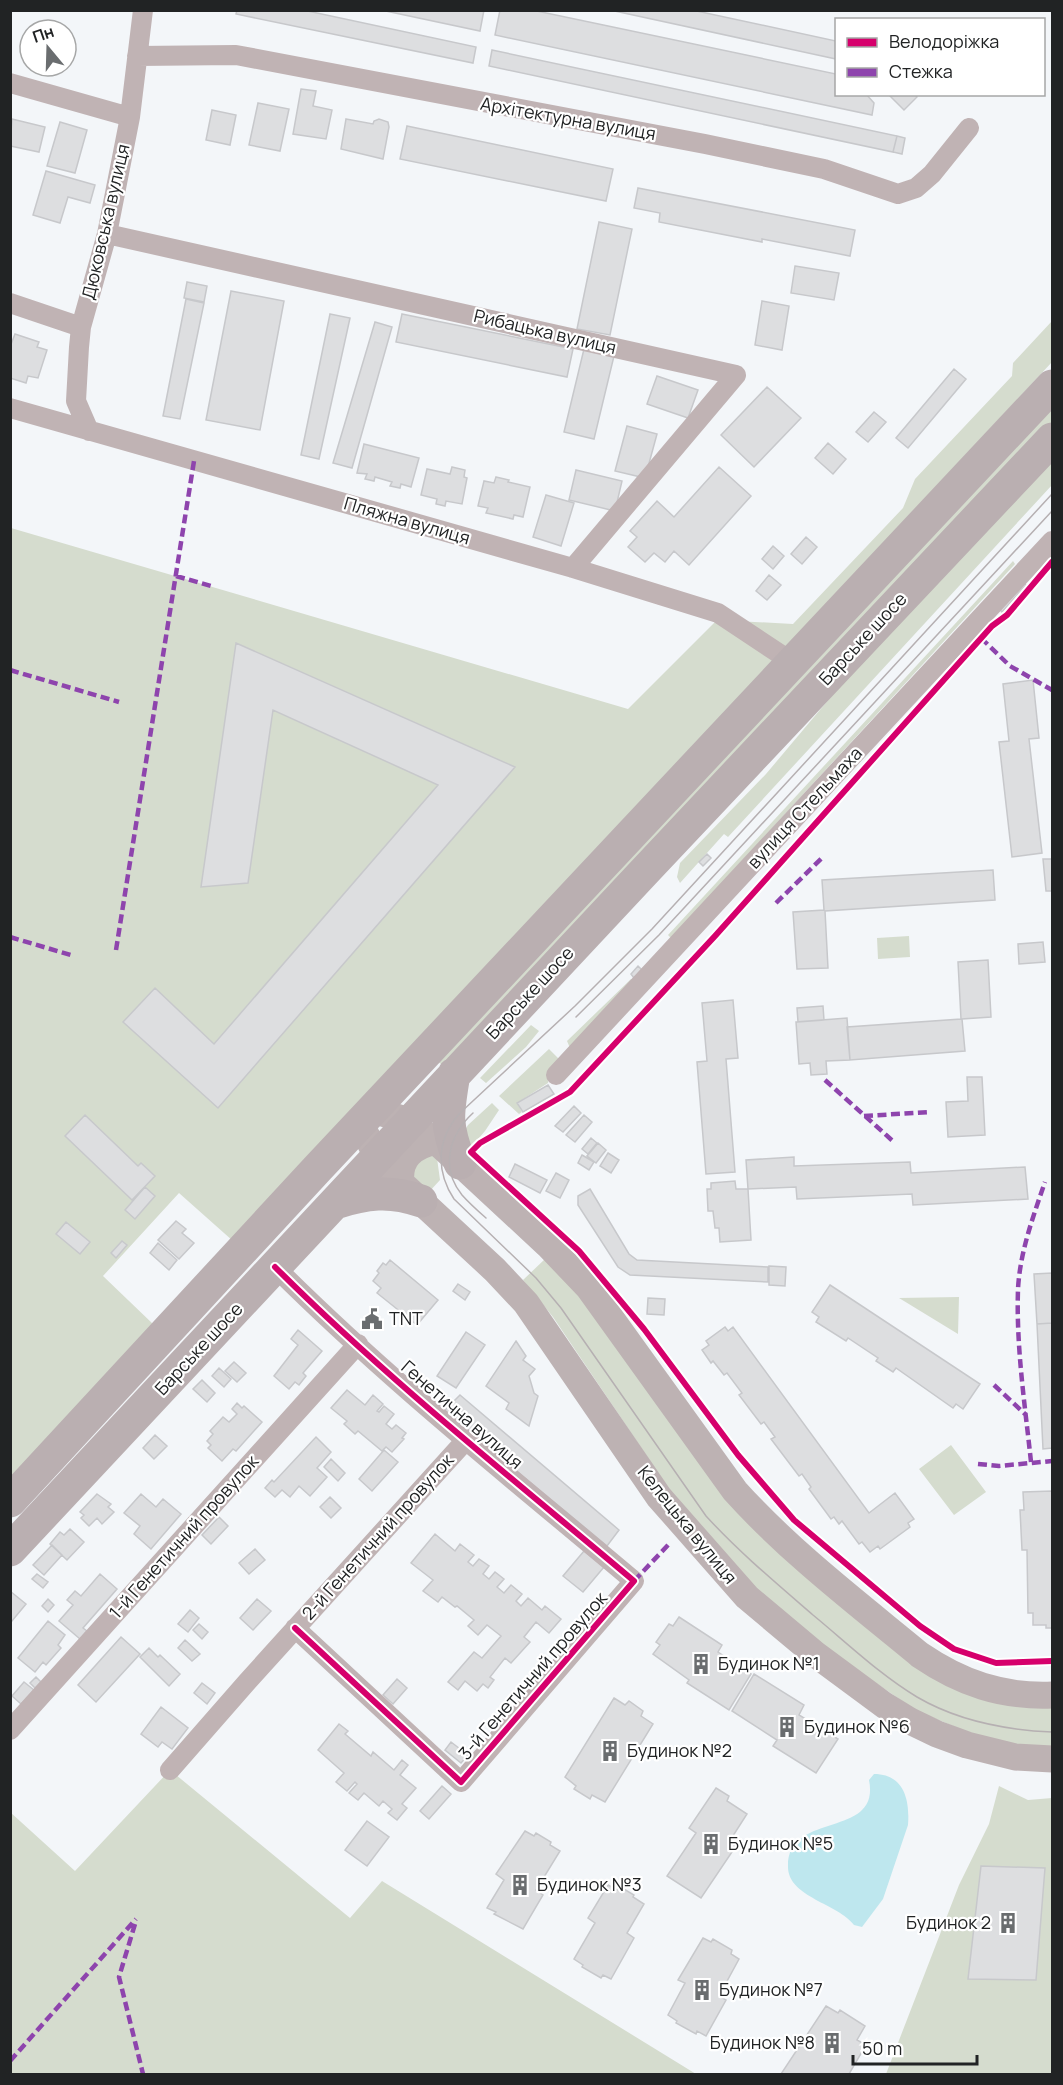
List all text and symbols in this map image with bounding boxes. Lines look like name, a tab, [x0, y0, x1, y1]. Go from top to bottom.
north arrow	[18, 18, 78, 78]
legend	[835, 18, 1045, 96]
text: Пн	[29, 20, 57, 48]
text: Велодоріжка	[889, 29, 999, 53]
text: Стежка	[889, 59, 953, 83]
street label: Архітектурна вулиця	[479, 91, 658, 145]
street label: Дюковська вулиця	[75, 142, 135, 302]
street label: Рибацька вулиця	[472, 303, 619, 359]
street label: Пляжна вулиця	[341, 491, 473, 549]
street label: Барське шосе	[813, 587, 911, 690]
street label: вулиця Стельмаха	[742, 741, 867, 873]
street label: Барське шосе	[480, 941, 578, 1044]
street label: Барське шосе	[149, 1297, 247, 1400]
place label: TNT	[389, 1306, 423, 1330]
public building icon: TNT	[360, 1307, 384, 1331]
street label: Генетична вулиця	[397, 1355, 529, 1474]
street label: 2-й Генетичний провулок	[296, 1447, 459, 1624]
street label: 1-й Генетичний провулок	[103, 1449, 264, 1623]
street label: Келецька вулиця	[633, 1460, 743, 1588]
street label: 3-й Генетичний провулок	[453, 1585, 613, 1764]
place label: Будинок №1	[718, 1651, 820, 1675]
building icon: Будинок №1	[689, 1652, 713, 1676]
place label: Будинок №6	[804, 1714, 910, 1738]
building icon: Будинок №6	[775, 1715, 799, 1739]
place label: Будинок №2	[627, 1738, 732, 1762]
building icon: Будинок №2	[598, 1739, 622, 1763]
place label: Будинок №5	[728, 1831, 833, 1855]
building icon: Будинок №5	[699, 1832, 723, 1856]
place label: Будинок №3	[537, 1872, 642, 1896]
building icon: Будинок №3	[508, 1873, 532, 1897]
place label: Будинок 2	[906, 1910, 991, 1934]
building icon: Будинок 2	[996, 1911, 1020, 1935]
place label: Будинок №7	[719, 1977, 823, 2001]
building icon: Будинок №7	[690, 1978, 714, 2002]
scale bar	[853, 2028, 978, 2066]
place label: Будинок №8	[710, 2030, 815, 2054]
building icon: Будинок №8	[820, 2031, 844, 2055]
text: 50 m	[862, 2036, 902, 2060]

